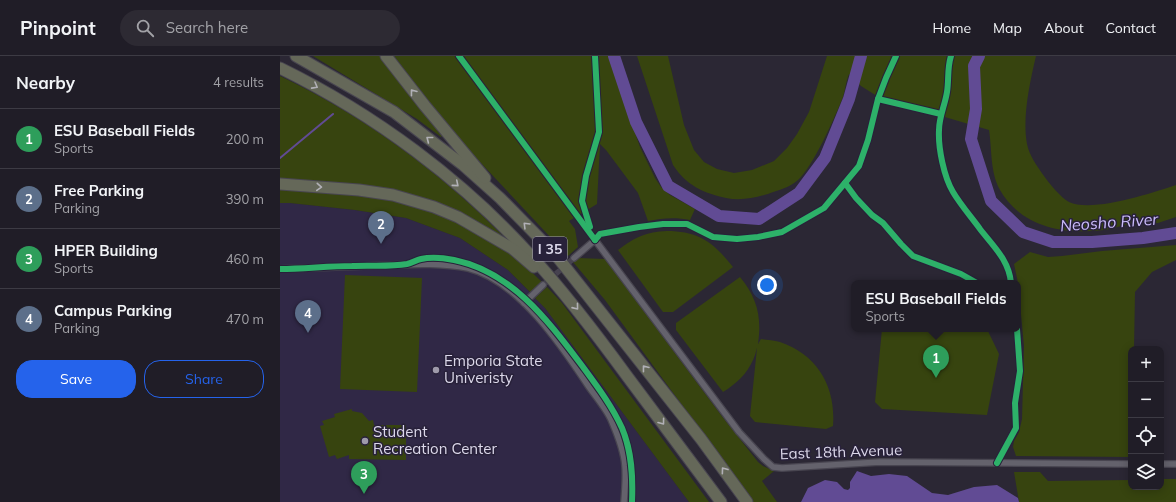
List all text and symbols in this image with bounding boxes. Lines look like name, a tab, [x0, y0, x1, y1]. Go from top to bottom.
search box	[120, 10, 400, 46]
text: Pinpoint	[20, 16, 96, 40]
icon: search	[134, 17, 156, 39]
text: Search here	[166, 18, 248, 37]
text: Home	[932, 19, 971, 37]
text: Map	[993, 19, 1022, 37]
text: About	[1044, 19, 1084, 37]
text: Contact	[1106, 19, 1156, 37]
text: Nearby	[16, 72, 75, 93]
text: 4 results	[213, 74, 264, 90]
one-way arrow	[310, 82, 318, 89]
one-way arrow	[411, 89, 418, 96]
text: ESU Baseball Fields	[54, 121, 195, 140]
text: 1	[25, 131, 33, 147]
text: 200 m	[226, 131, 264, 147]
one-way arrow	[427, 136, 434, 143]
text: Sports	[54, 140, 93, 156]
one-way arrow	[451, 180, 458, 187]
text: Free Parking	[54, 181, 144, 200]
one-way arrow	[316, 182, 322, 191]
text: 2	[25, 191, 33, 207]
text: 390 m	[226, 191, 264, 207]
text: Parking	[54, 200, 100, 216]
water label: Neosho River	[1059, 209, 1160, 235]
pin: 2	[368, 211, 394, 244]
one-way arrow	[523, 222, 531, 230]
road number: I 35	[533, 237, 567, 261]
text: HPER Building	[54, 241, 158, 260]
text: 3	[25, 251, 33, 267]
text: 460 m	[226, 251, 264, 267]
text: Sports	[54, 260, 93, 276]
your location	[757, 275, 777, 295]
popup	[851, 280, 1021, 332]
text: ESU Baseball Fields	[865, 289, 1007, 308]
pin: 4	[295, 300, 321, 333]
text: Campus Parking	[54, 301, 172, 320]
one-way arrow	[571, 302, 578, 310]
text: Sports	[865, 308, 905, 324]
text: 4	[25, 311, 33, 327]
text: 470 m	[226, 311, 264, 327]
text: Parking	[54, 320, 100, 336]
pin: 1	[923, 345, 949, 378]
map controls	[1128, 346, 1164, 490]
button: +	[1128, 346, 1164, 382]
place label: Emporia State Univeristy	[444, 351, 542, 387]
button: Save	[16, 360, 136, 398]
button: Share	[144, 360, 264, 398]
marker: Emporia State Univeristy	[431, 365, 441, 375]
one-way arrow	[643, 365, 650, 372]
button: −	[1128, 382, 1164, 418]
one-way arrow	[657, 418, 664, 425]
button: locate	[1128, 418, 1164, 454]
place label: Student Recreation Center	[373, 422, 497, 458]
marker: Student Recreation Center	[360, 436, 370, 446]
street label: East 18th Avenue	[779, 440, 903, 463]
button: layers	[1128, 454, 1164, 490]
pin: 3	[351, 461, 377, 494]
one-way arrow	[722, 468, 729, 475]

